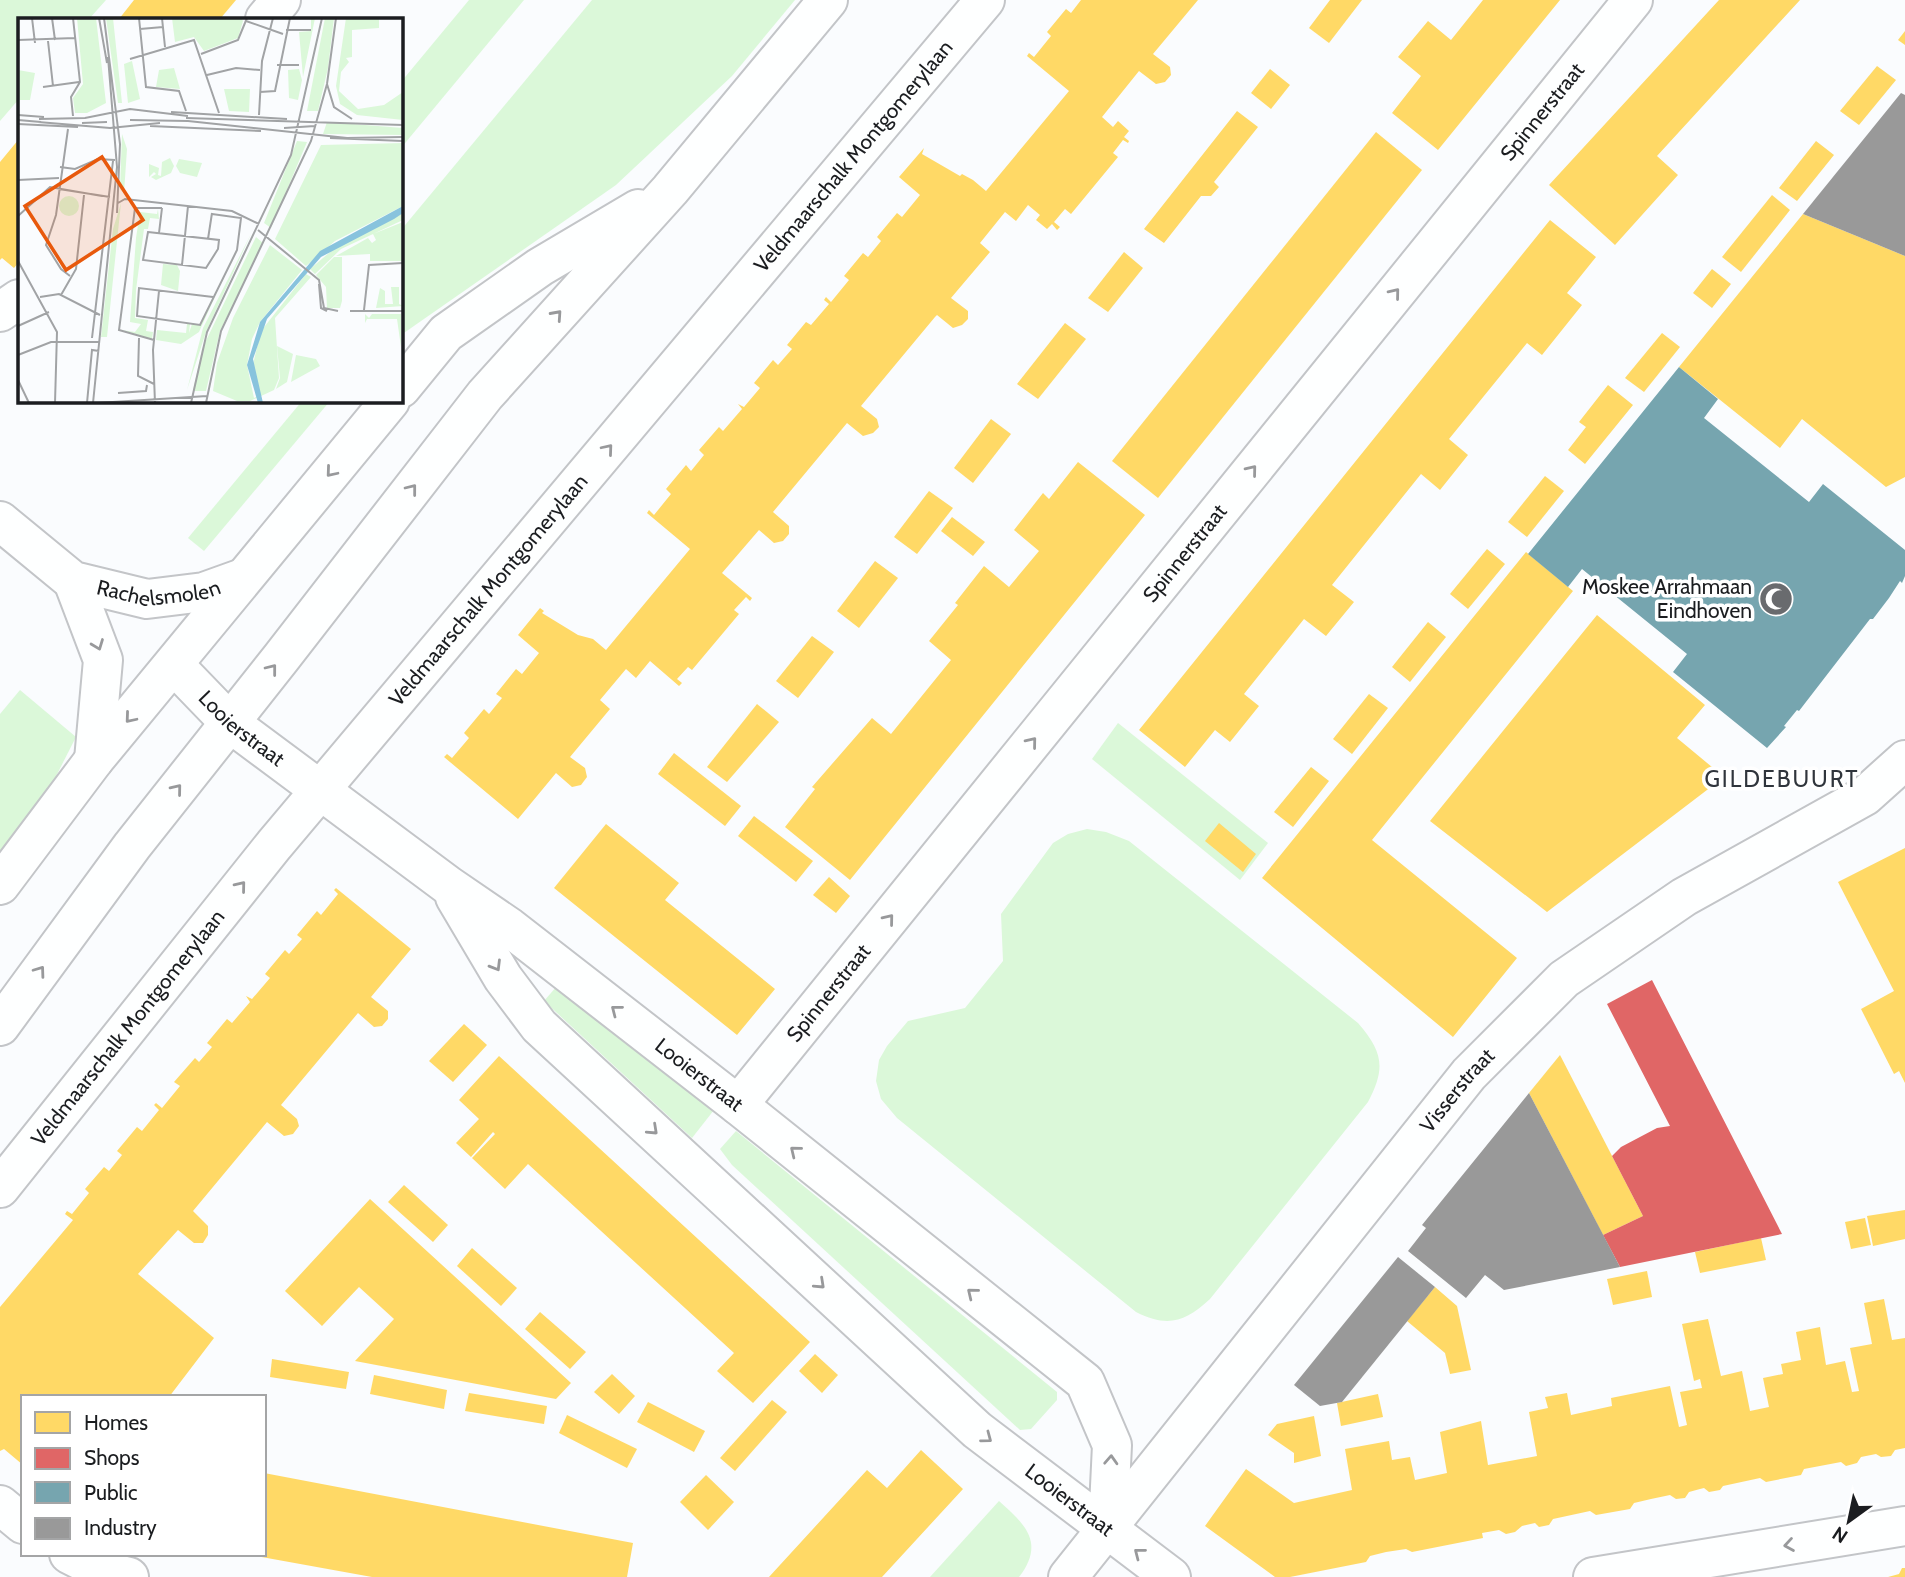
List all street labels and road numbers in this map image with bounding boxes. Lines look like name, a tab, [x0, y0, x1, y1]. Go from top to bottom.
street label: Veldmaarschalk Montgomerylaan	[748, 35, 958, 277]
street label: Spinnerstraat	[1495, 58, 1589, 165]
street label: Veldmaarschalk Montgomerylaan	[383, 469, 593, 711]
street label: Spinnerstraat	[1137, 499, 1232, 607]
street label: Rachelsmolen	[94, 574, 224, 611]
street label: Looierstraat	[194, 685, 290, 771]
street label: Veldmaarschalk Montgomerylaan	[26, 904, 229, 1151]
street label: Spinnerstraat	[781, 939, 875, 1047]
street label: Looierstraat	[650, 1032, 748, 1116]
street label: Visserstraat	[1414, 1043, 1499, 1137]
street label: Looierstraat	[1020, 1458, 1119, 1541]

